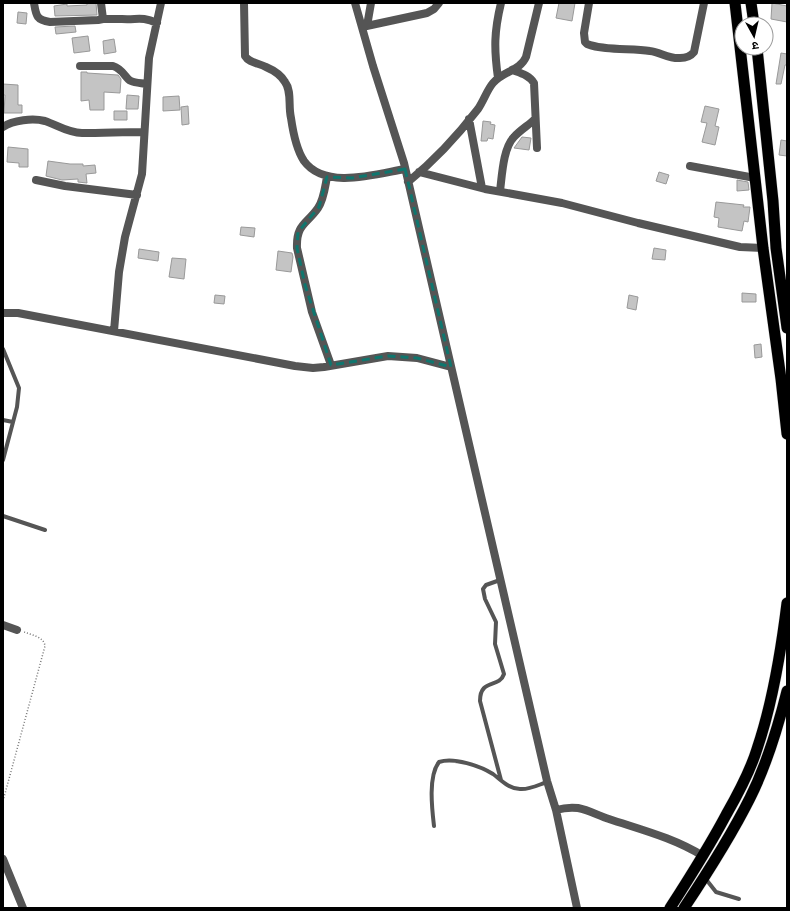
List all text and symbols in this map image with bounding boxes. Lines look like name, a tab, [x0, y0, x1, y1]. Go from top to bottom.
north arrow	[734, 16, 774, 56]
text: उ	[751, 39, 760, 53]

